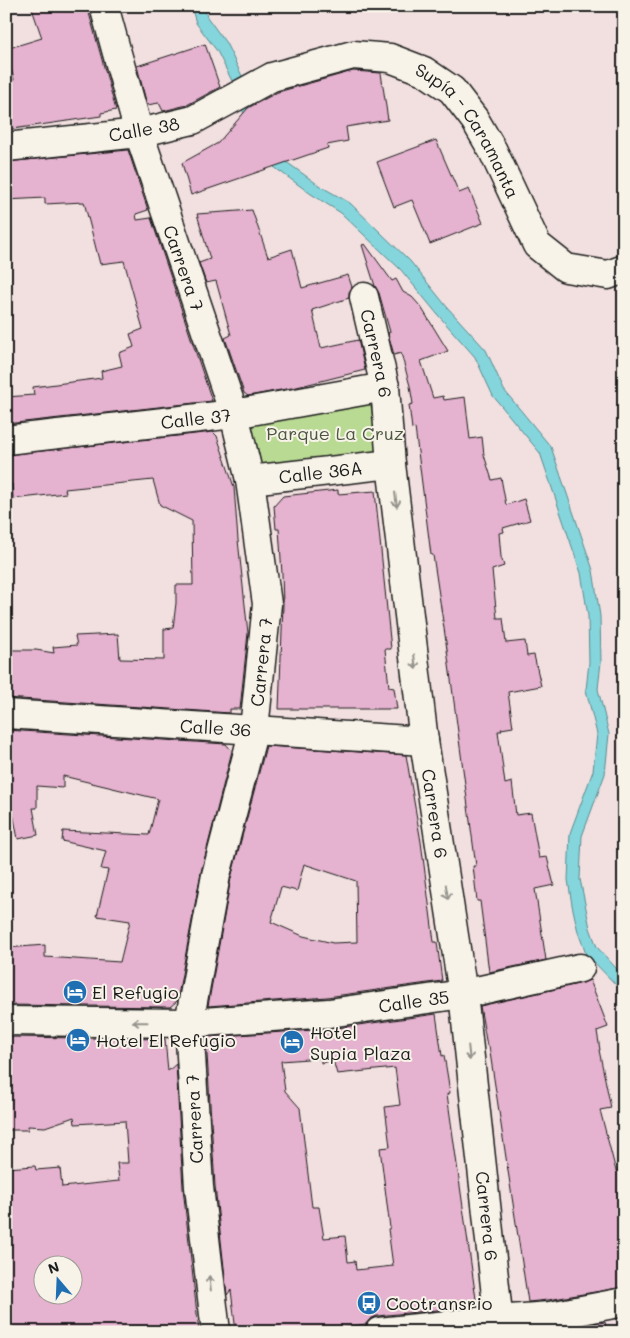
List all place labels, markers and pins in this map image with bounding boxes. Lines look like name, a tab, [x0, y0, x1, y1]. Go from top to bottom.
hotel icon: El Refugio	[62, 979, 88, 1005]
place label: El Refugio	[92, 980, 179, 1004]
place label: Hotel Supia Plaza	[310, 1020, 412, 1065]
hotel icon: Hotel El Refugio	[65, 1027, 91, 1053]
place label: Hotel El Refugio	[96, 1028, 236, 1052]
hotel icon: Hotel Supia Plaza	[279, 1029, 305, 1055]
bus stop icon: Cootransrio	[356, 1290, 382, 1316]
place label: Cootransrio	[386, 1291, 493, 1315]

